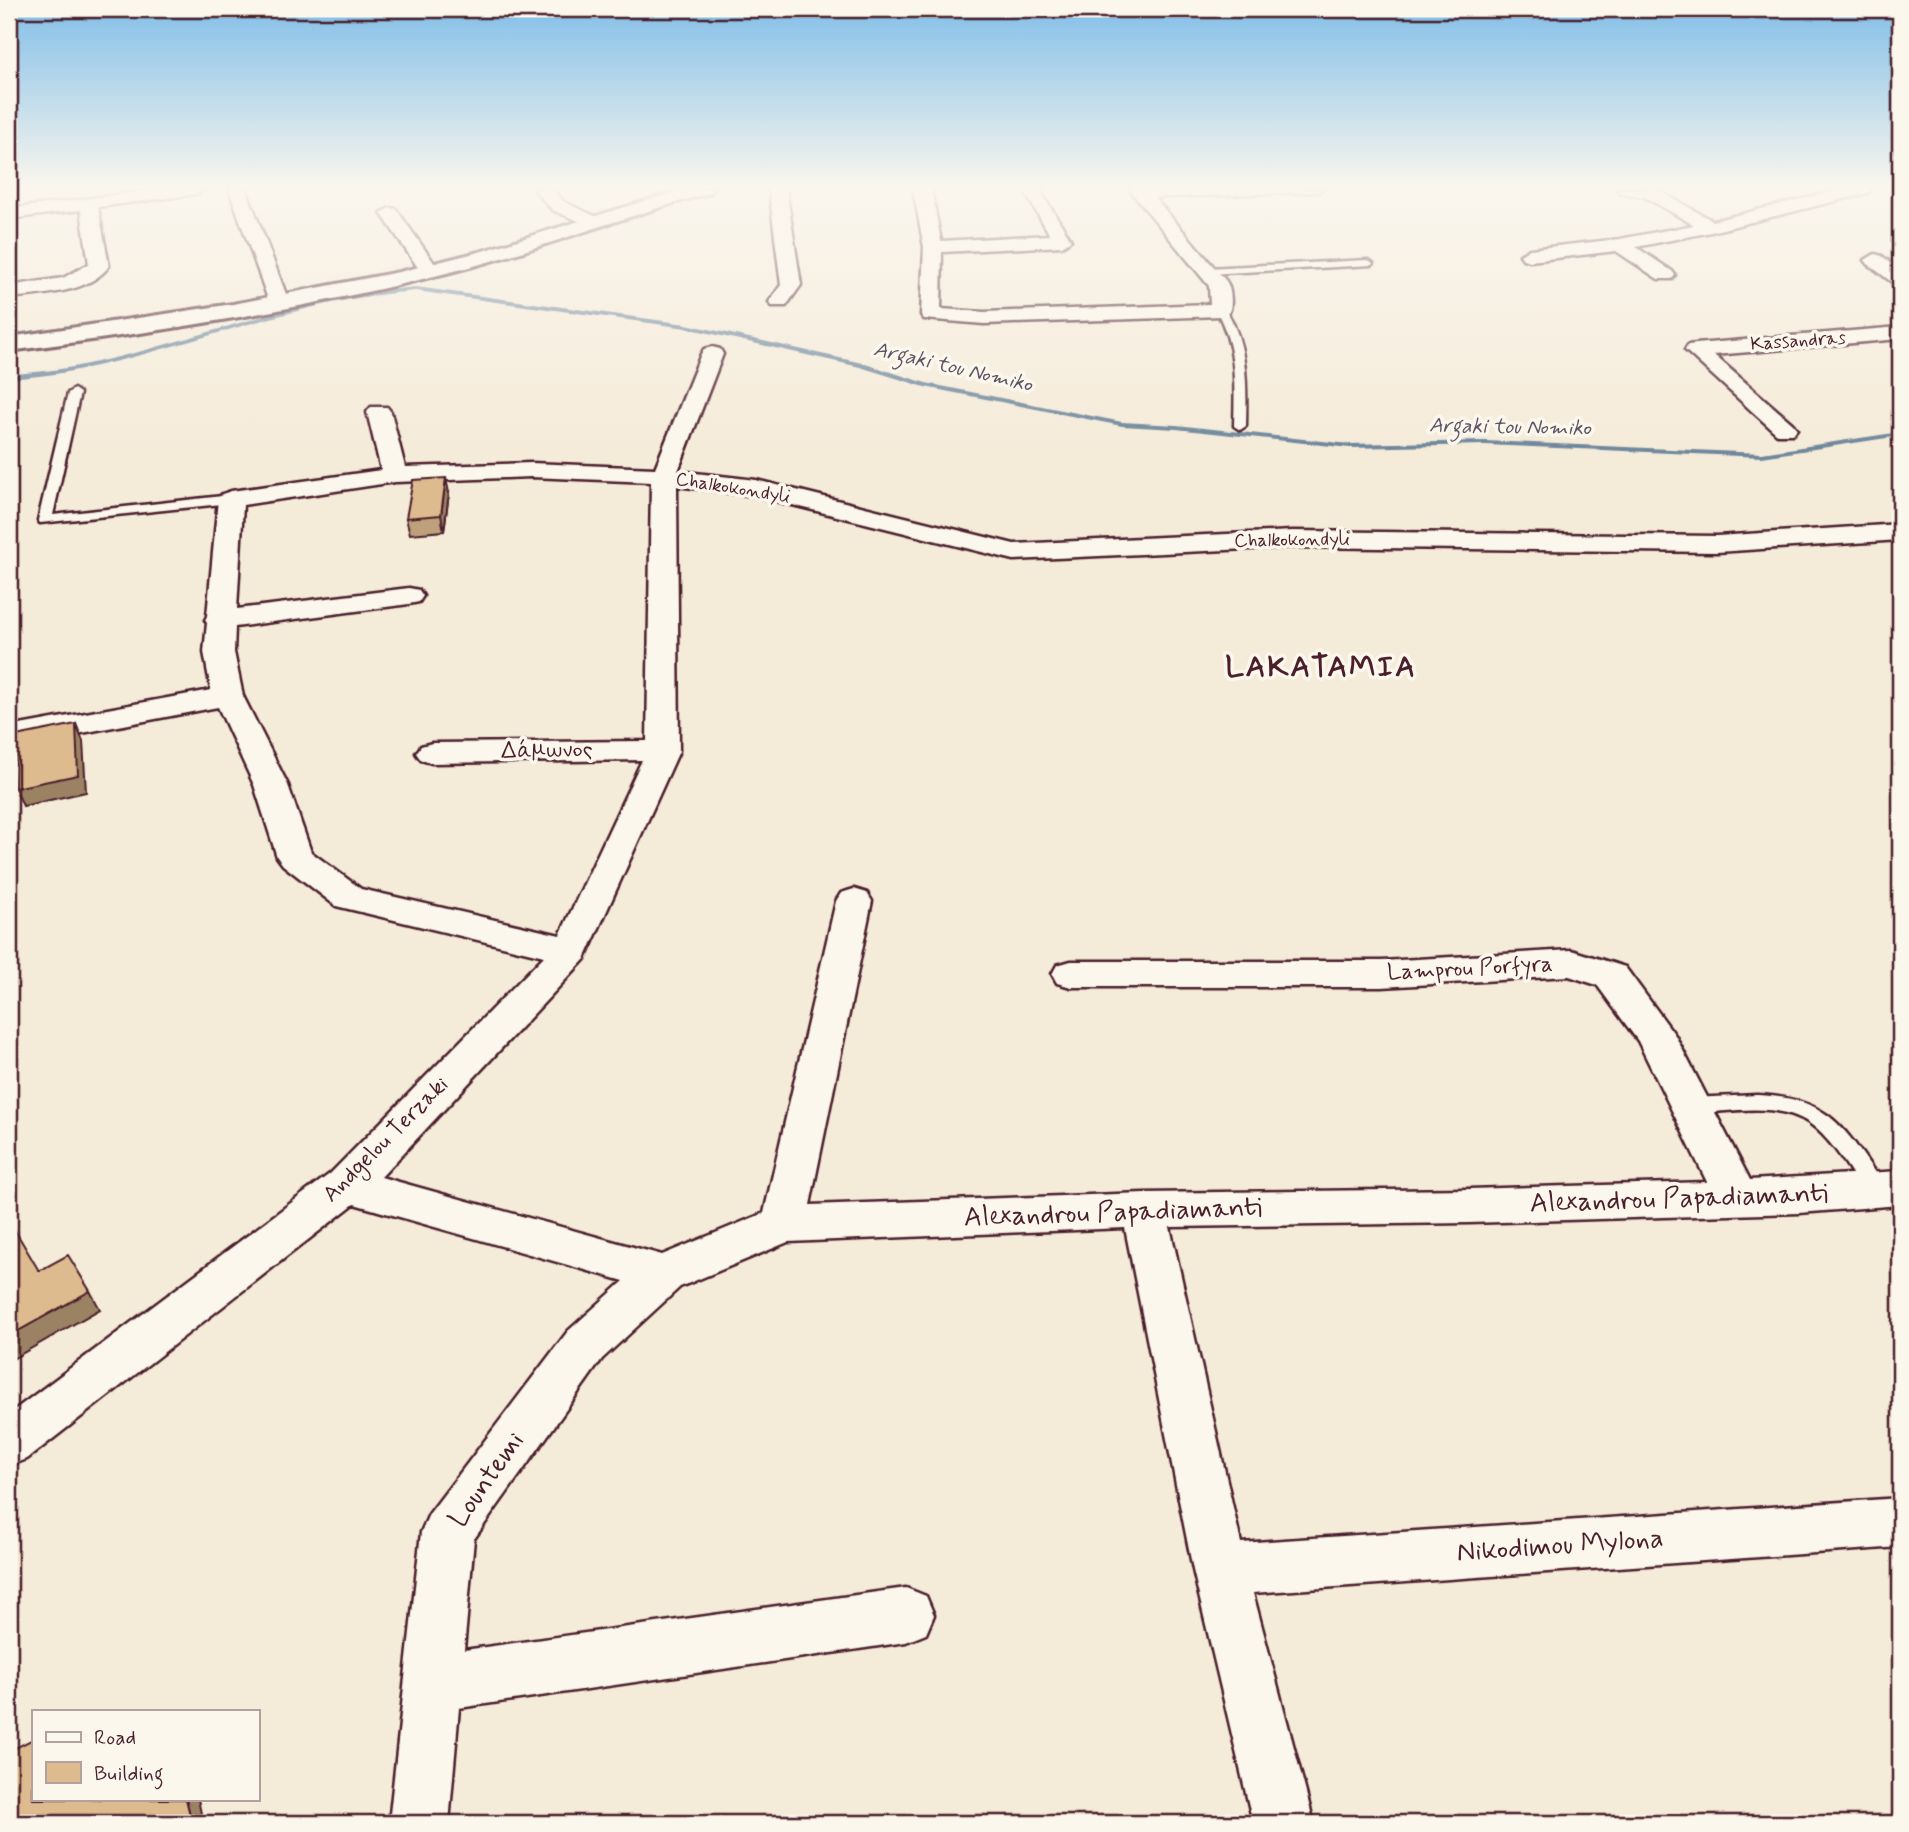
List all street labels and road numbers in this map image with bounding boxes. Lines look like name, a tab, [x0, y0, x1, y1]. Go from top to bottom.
street label: Kassandras	[1749, 325, 1847, 357]
street label: Chalkokondyli	[674, 467, 792, 509]
street label: Chalkokondyli	[1234, 526, 1350, 554]
street label: Δάμωνος	[501, 735, 593, 767]
street label: Lamprou Porfyra	[1386, 950, 1554, 988]
street label: Andgelou Terzaki	[317, 1071, 457, 1211]
street label: Alexandrou Papadiamanti	[1529, 1175, 1829, 1223]
street label: Alexandrou Papadiamanti	[963, 1189, 1263, 1237]
street label: Lountemi	[440, 1425, 534, 1535]
street label: Nikodimou Mylona	[1455, 1520, 1665, 1572]

